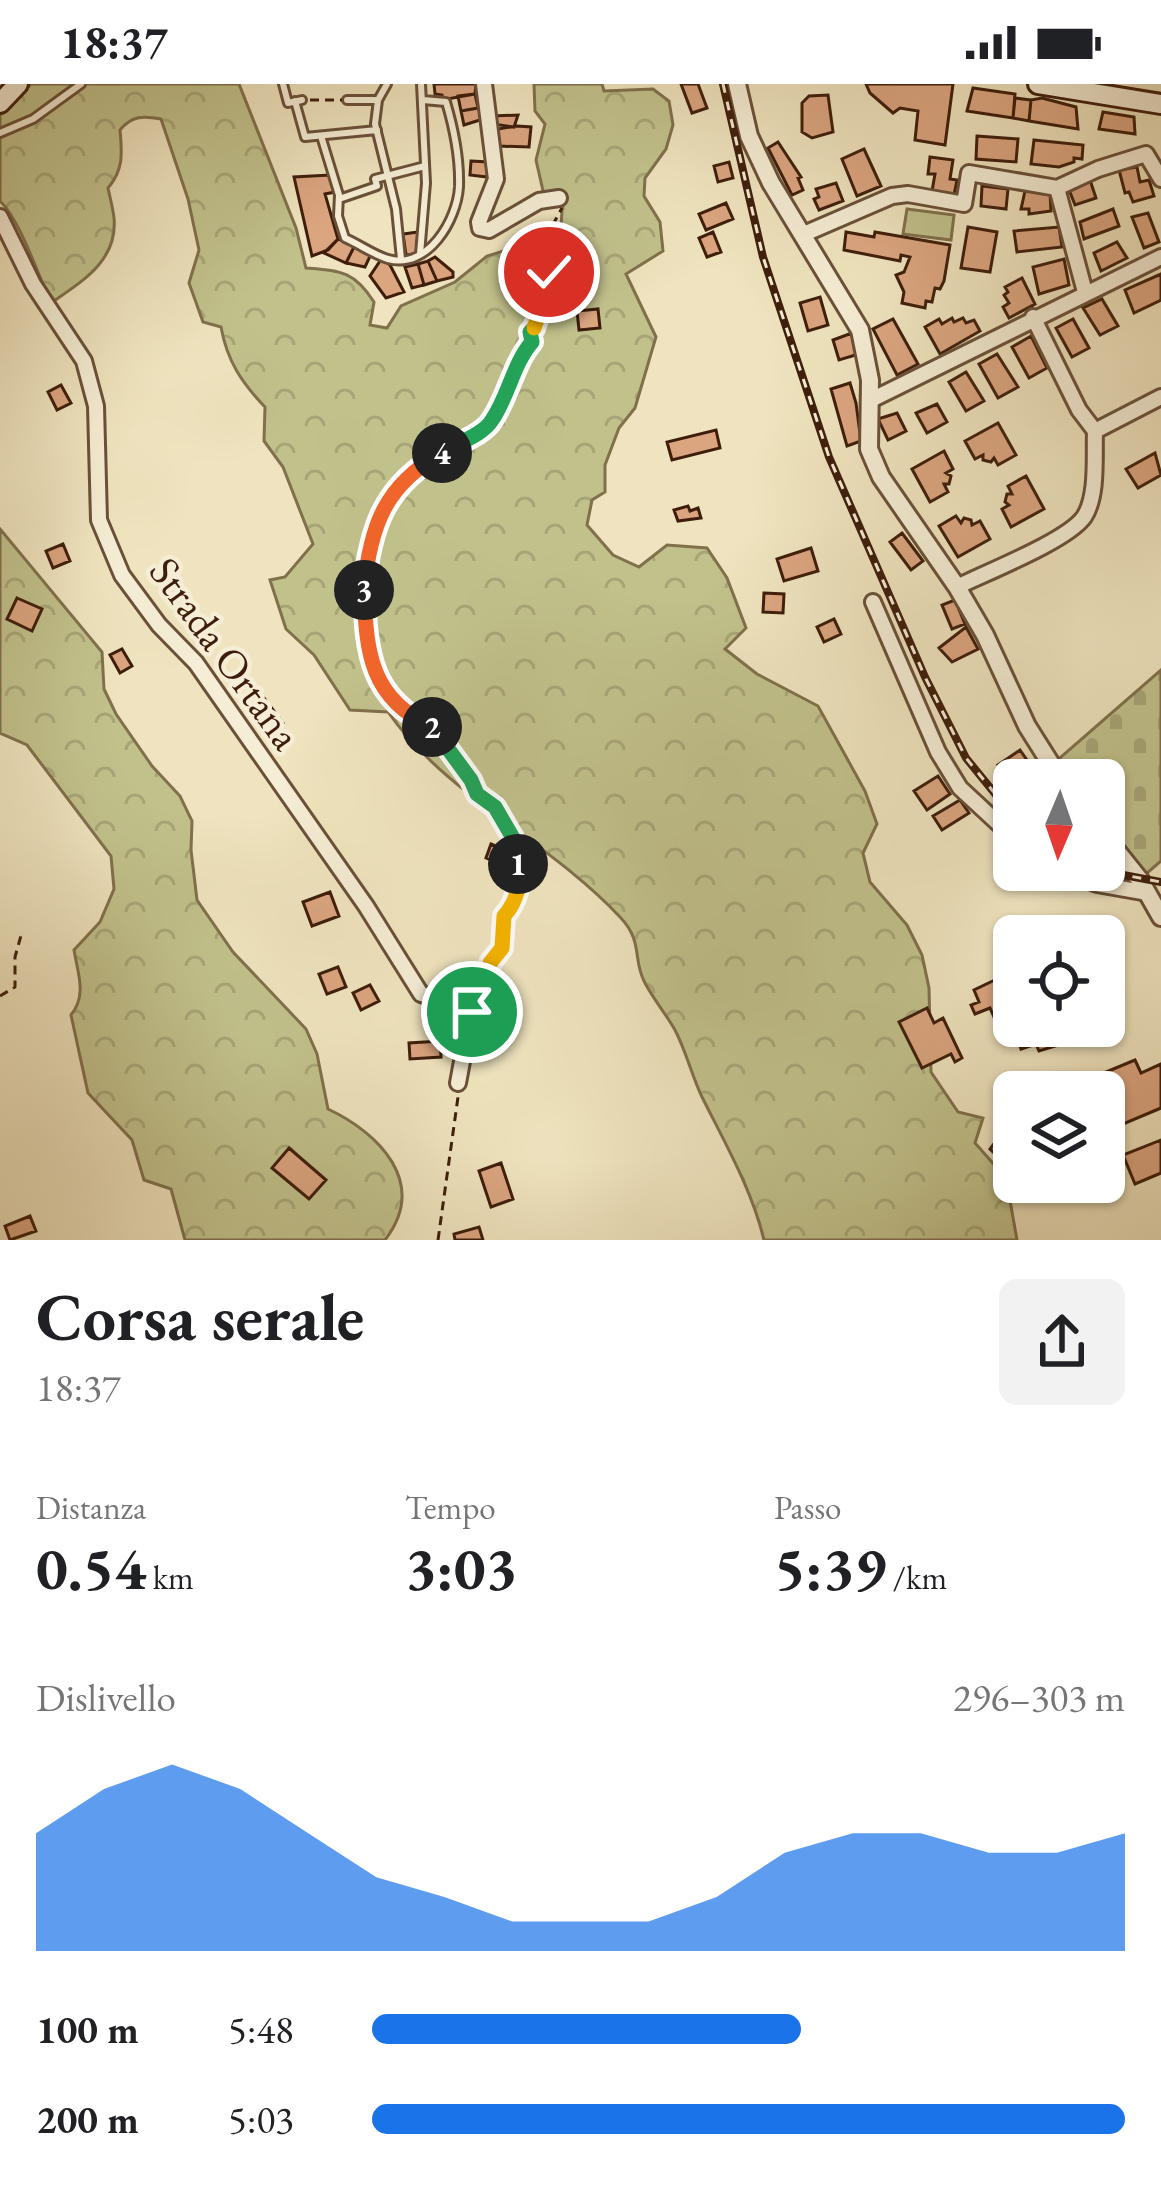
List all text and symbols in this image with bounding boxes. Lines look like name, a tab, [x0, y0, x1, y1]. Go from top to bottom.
text: 18:37	[60, 13, 168, 71]
pin	[498, 221, 600, 323]
icon: check	[516, 239, 582, 305]
pin: 4	[412, 423, 472, 483]
text: 4	[433, 431, 451, 474]
street label: Strada Ortana	[137, 546, 314, 761]
pin: 3	[334, 560, 394, 620]
text: 3	[355, 568, 373, 611]
pin: 2	[402, 697, 462, 757]
text: 2	[423, 705, 441, 748]
north arrow	[993, 759, 1125, 891]
map controls	[993, 759, 1125, 1203]
pin: 1	[488, 834, 548, 894]
text: 1	[509, 842, 527, 885]
button: locate	[993, 915, 1125, 1047]
pin	[421, 961, 523, 1063]
icon: arrive	[439, 979, 505, 1045]
button: layers	[993, 1071, 1125, 1203]
text: Corsa serale	[36, 1274, 364, 1360]
button: share	[999, 1279, 1125, 1405]
text: 18:37	[36, 1362, 121, 1413]
text: Distanza	[36, 1486, 146, 1529]
text: Tempo	[405, 1486, 496, 1529]
text: Passo	[774, 1486, 841, 1529]
text: 0.54	[36, 1529, 146, 1607]
text: 3:03	[405, 1529, 517, 1607]
text: 5:39	[774, 1529, 886, 1607]
text: km	[146, 1556, 194, 1599]
text: /km	[886, 1556, 947, 1599]
text: Dislivello	[36, 1672, 176, 1723]
text: 296–303 m	[953, 1672, 1125, 1723]
text: 100 m	[36, 2004, 139, 2055]
text: 5:48	[228, 2004, 294, 2055]
text: 200 m	[36, 2094, 139, 2145]
text: 5:03	[228, 2094, 294, 2145]

